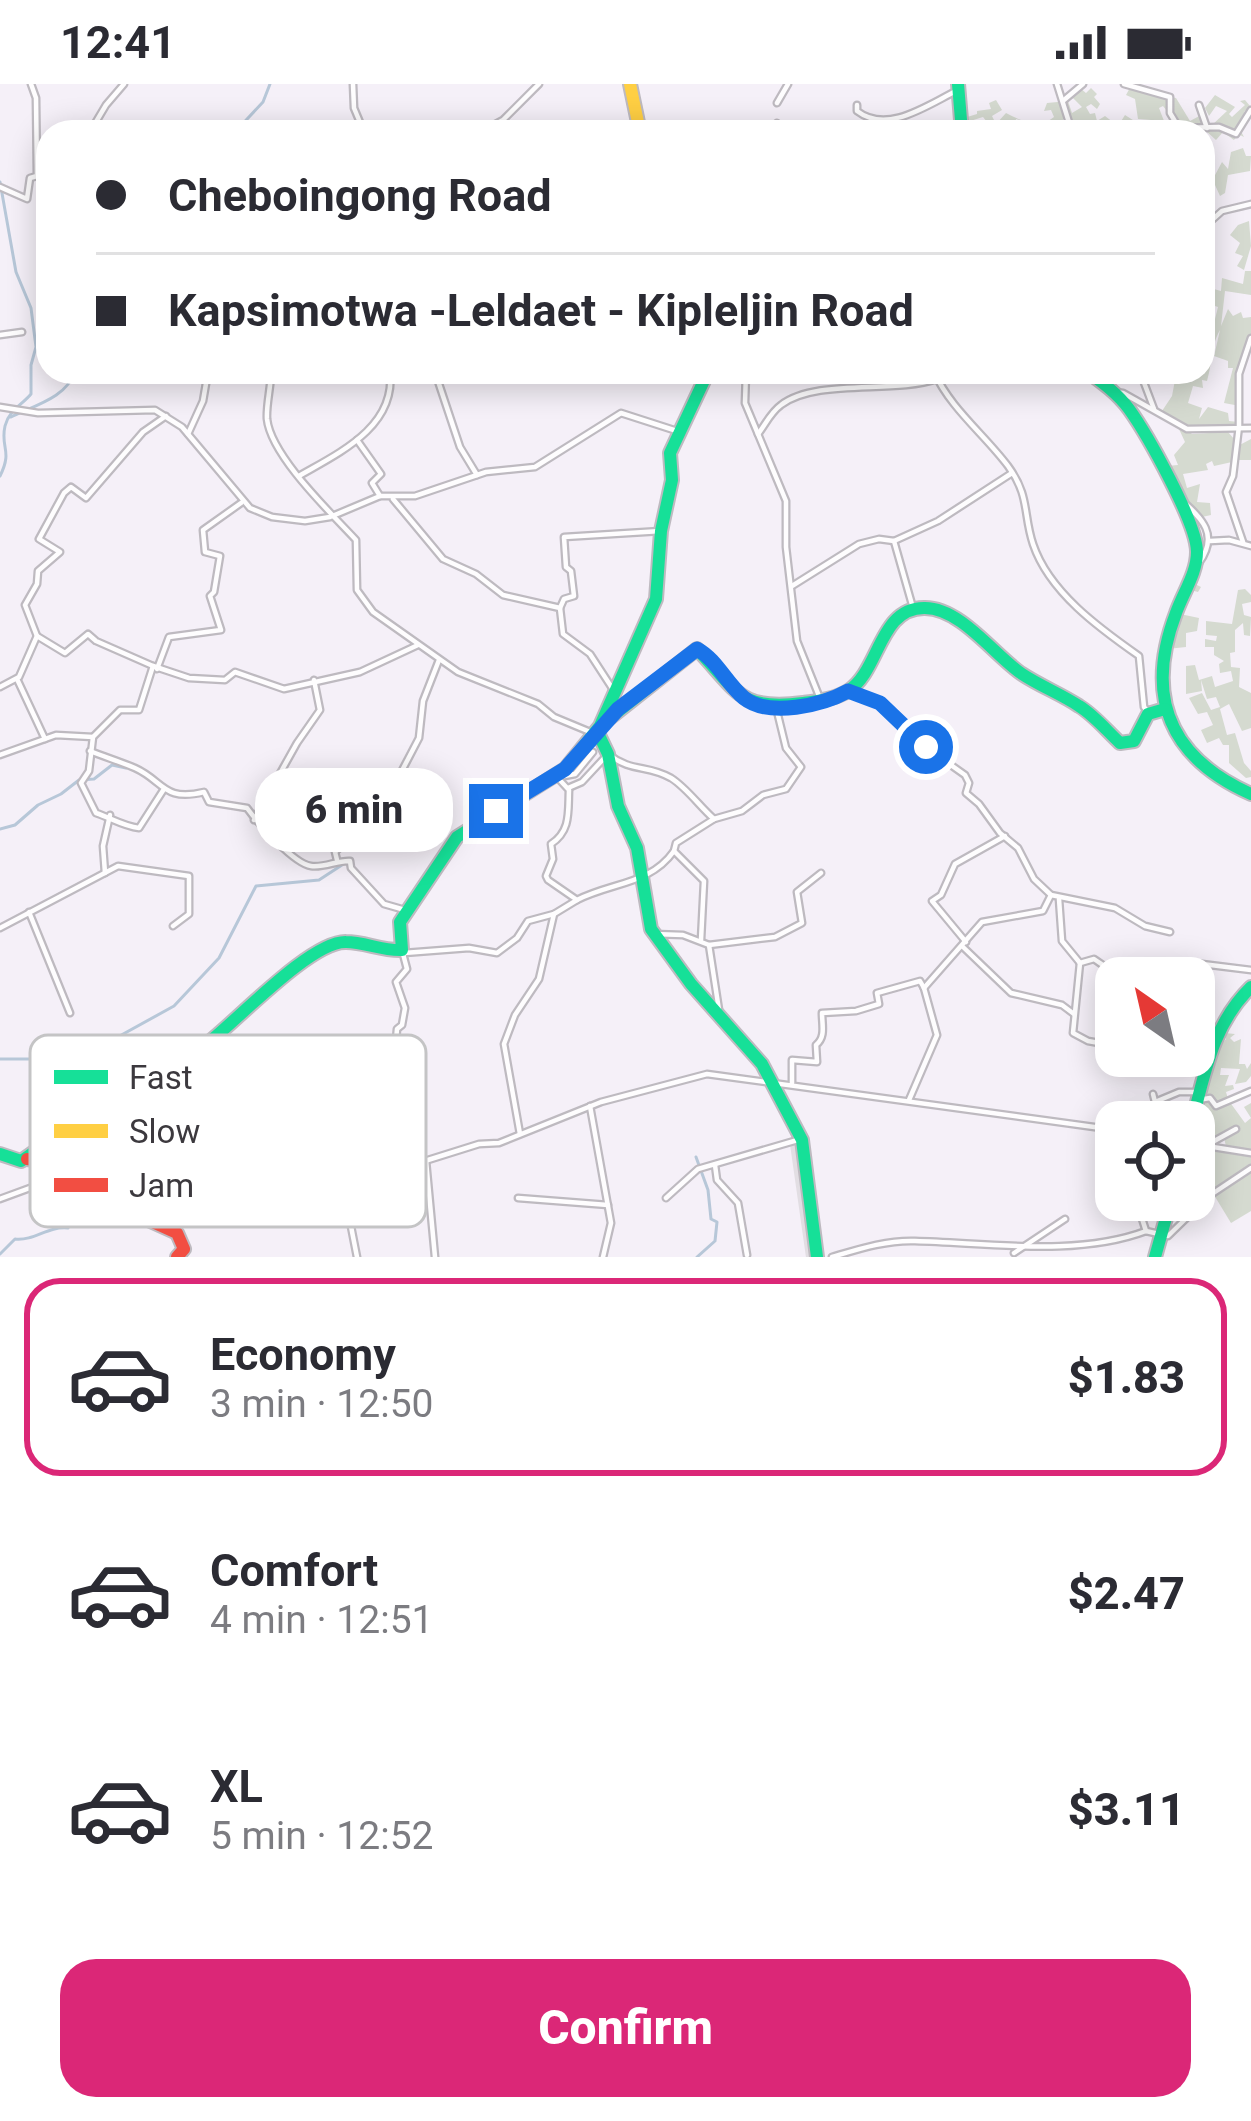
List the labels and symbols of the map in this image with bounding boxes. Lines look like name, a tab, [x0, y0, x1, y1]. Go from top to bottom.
route start	[899, 720, 953, 774]
callout: 6 min	[256, 769, 454, 853]
route end	[469, 784, 523, 838]
north arrow	[1095, 957, 1215, 1077]
legend	[30, 1035, 426, 1227]
text: Fast	[129, 1058, 192, 1097]
text: Slow	[129, 1112, 200, 1151]
text: Jam	[129, 1166, 194, 1205]

